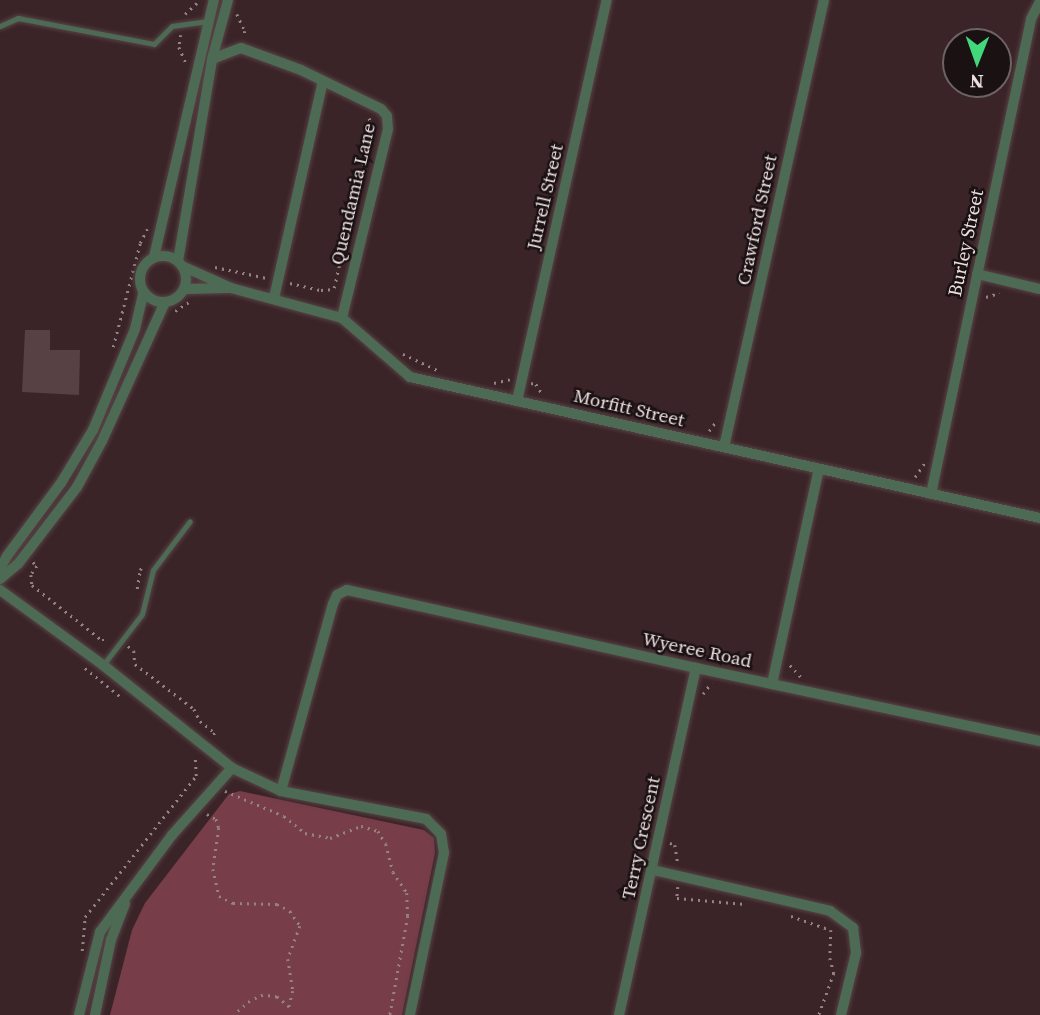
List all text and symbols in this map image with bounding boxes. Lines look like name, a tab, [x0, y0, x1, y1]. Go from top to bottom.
north arrow	[942, 28, 1012, 98]
text: N	[970, 69, 984, 95]
street label: Quendamia Lane	[326, 121, 380, 267]
street label: Jurrell Street	[522, 142, 568, 252]
street label: Crawford Street	[732, 153, 782, 287]
street label: Burley Street	[944, 187, 988, 299]
street label: Morfitt Street	[571, 384, 687, 432]
street label: Wyeree Road	[640, 627, 754, 673]
street label: Terry Crescent	[617, 775, 665, 901]

